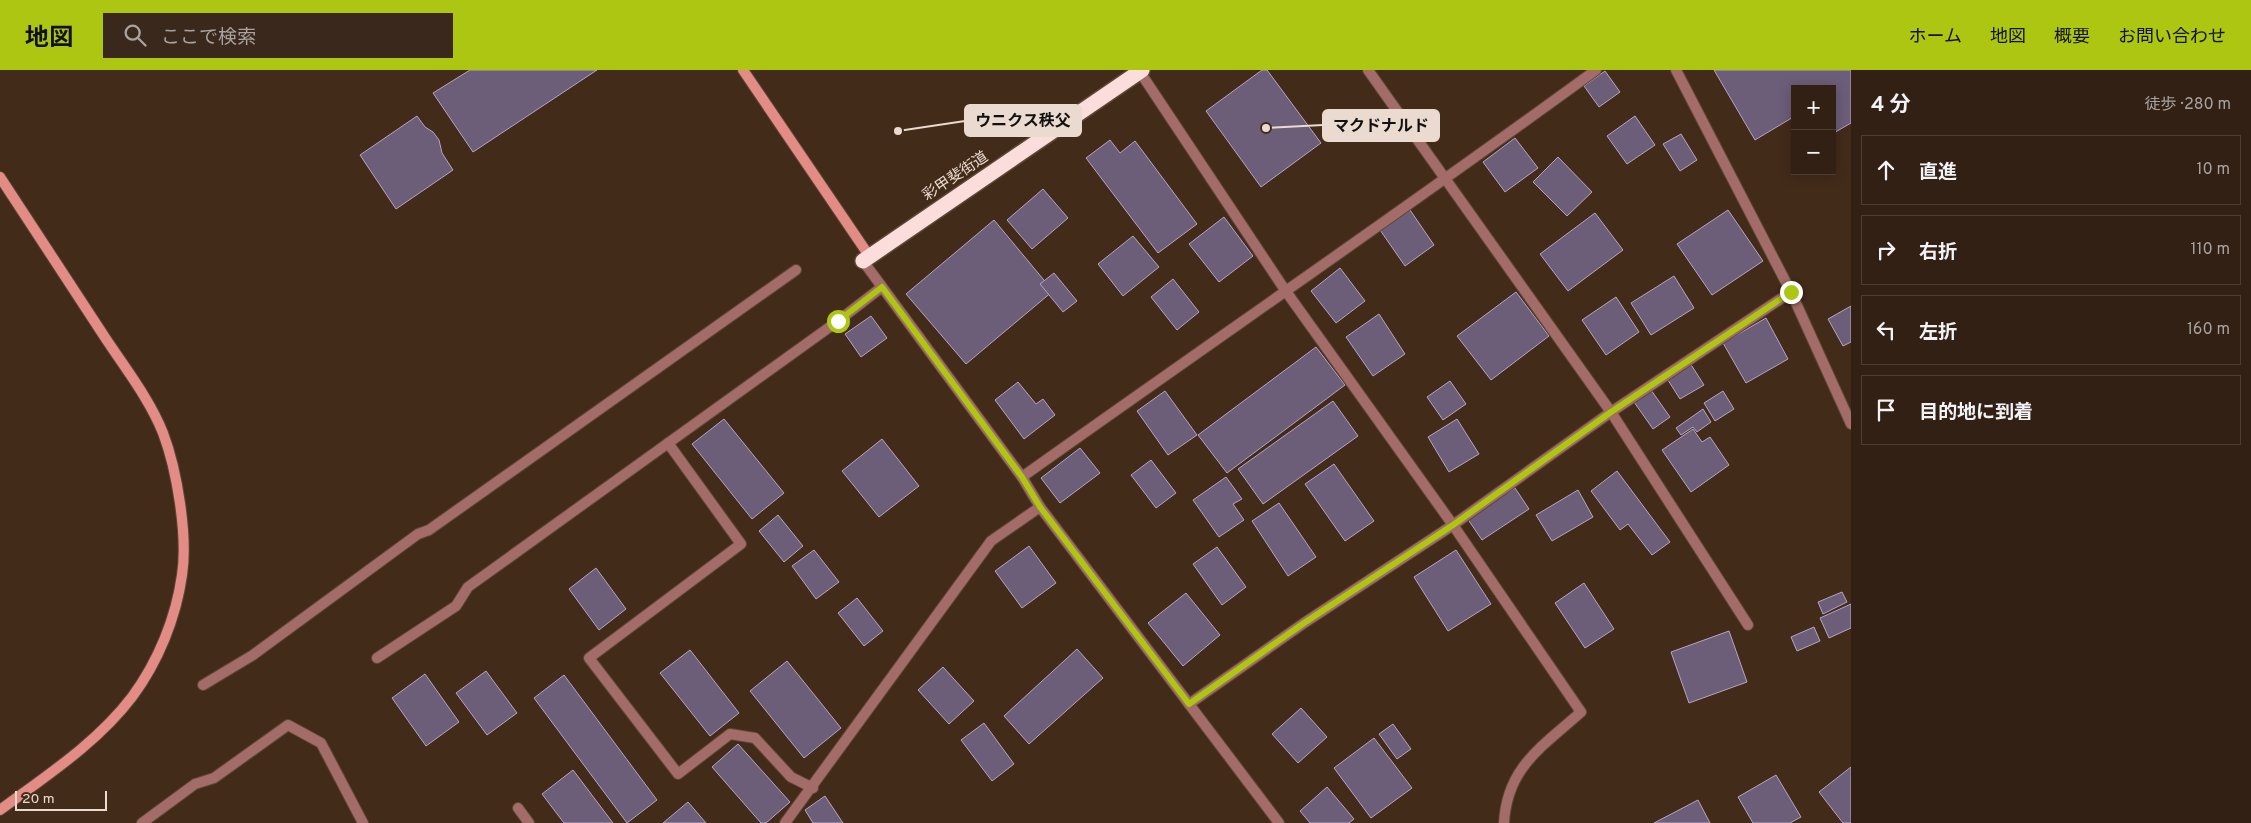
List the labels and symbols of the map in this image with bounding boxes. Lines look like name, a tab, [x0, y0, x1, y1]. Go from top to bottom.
callout: ウニクス秩父	[965, 105, 1081, 136]
callout: マクドナルド	[1323, 110, 1439, 141]
text: ウニクス秩父	[975, 112, 1071, 132]
text: マクドナルド	[1333, 117, 1429, 137]
street label: 彩甲斐街道	[920, 148, 992, 206]
route end	[1780, 281, 1803, 304]
route start	[827, 310, 850, 333]
scale bar	[15, 788, 108, 811]

